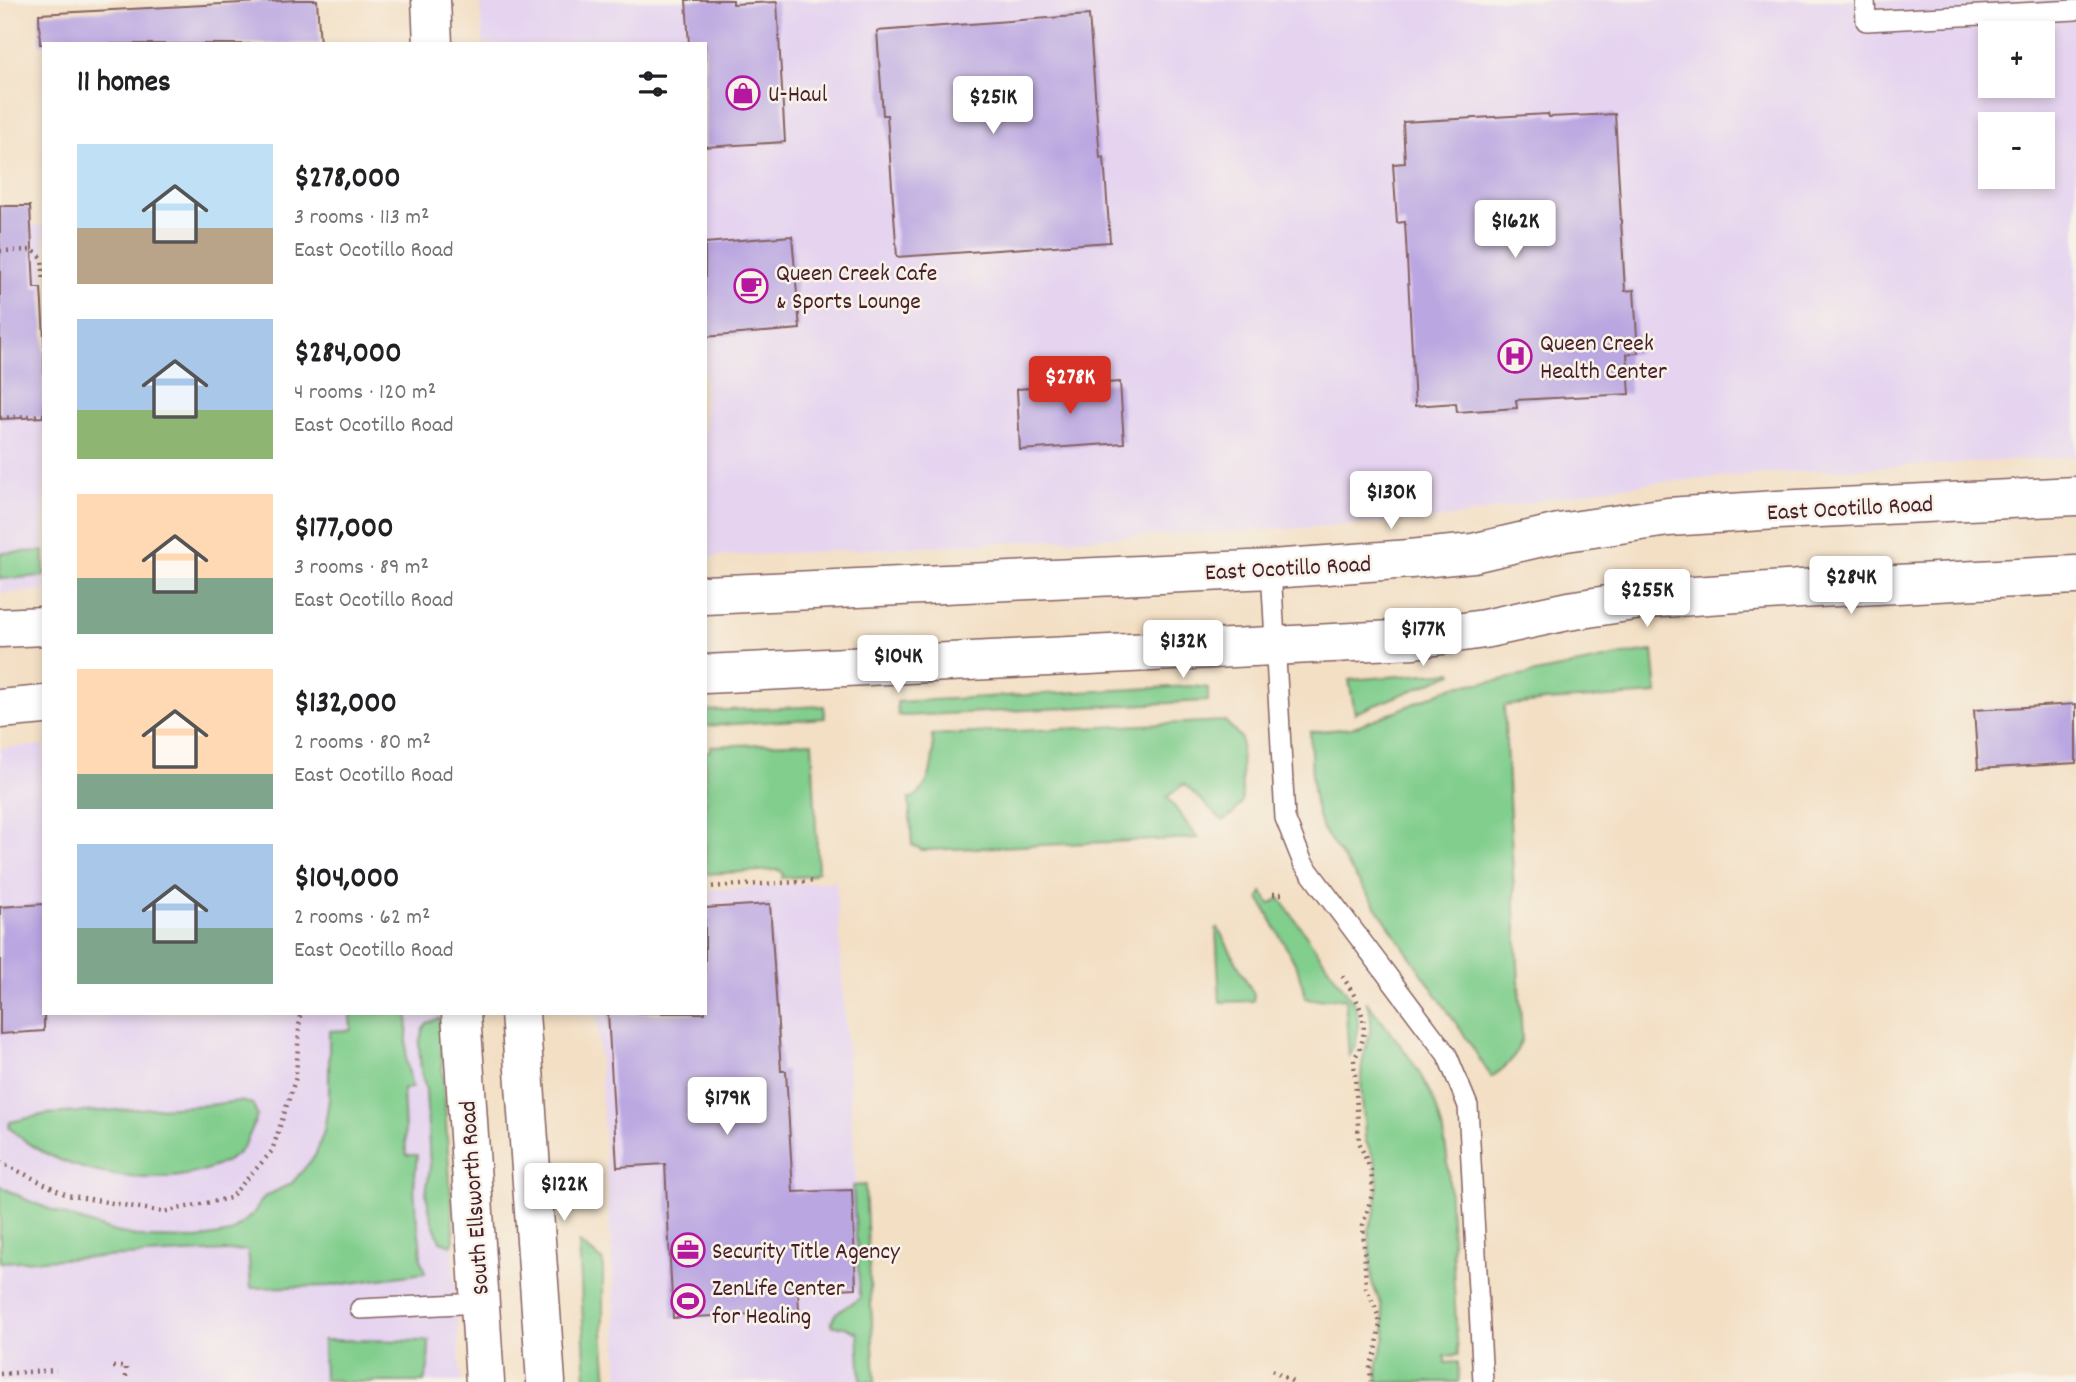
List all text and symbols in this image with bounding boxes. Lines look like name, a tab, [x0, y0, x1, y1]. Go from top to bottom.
map controls	[1978, 21, 2055, 189]
button: +	[1978, 21, 2055, 98]
text: 11 homes	[77, 63, 171, 106]
icon: filters	[634, 65, 672, 103]
shop icon: U-Haul	[724, 74, 762, 112]
pin: $251K	[944, 76, 1042, 136]
place label: U-Haul	[768, 79, 828, 113]
text: $251K	[969, 82, 1017, 115]
button: −	[1978, 112, 2055, 189]
text: $278,000	[294, 159, 401, 202]
icon: home	[133, 172, 217, 256]
pin: $162K	[1466, 201, 1564, 260]
text: 3 rooms · 113 m²	[294, 202, 430, 235]
text: $162K	[1491, 206, 1539, 239]
text: East Ocotillo Road	[294, 235, 454, 268]
place label: Queen Creek Cafe & Sports Lounge	[776, 258, 937, 320]
cafe icon: Queen Creek Cafe & Sports Lounge	[732, 267, 770, 305]
place label: Queen Creek Health Center	[1540, 328, 1667, 390]
text: $284,000	[294, 334, 402, 377]
hospital icon: Queen Creek Health Center	[1496, 337, 1534, 375]
icon: home	[133, 347, 217, 431]
pin: $278K	[1021, 356, 1119, 416]
text: $278K	[1045, 362, 1095, 395]
text: 4 rooms · 120 m²	[294, 377, 436, 410]
text: East Ocotillo Road	[294, 410, 454, 443]
pin: $130K	[1342, 472, 1440, 531]
text: $130K	[1366, 477, 1416, 510]
street label: East Ocotillo Road	[1766, 489, 1934, 531]
text: $177,000	[294, 509, 394, 552]
icon: home	[133, 522, 217, 606]
street label: East Ocotillo Road	[1204, 549, 1372, 591]
text: 3 rooms · 89 m²	[294, 552, 429, 585]
pin: $284K	[1802, 556, 1900, 616]
text: $284K	[1825, 562, 1877, 595]
pin: $255K	[1598, 570, 1696, 629]
text: $255K	[1620, 575, 1674, 608]
text: East Ocotillo Road	[294, 585, 454, 618]
pin: $177K	[1374, 608, 1472, 668]
text: $177K	[1401, 614, 1445, 647]
pin: $132K	[1134, 620, 1232, 680]
text: $132K	[1159, 626, 1207, 659]
pin: $104K	[849, 636, 947, 695]
text: $104K	[873, 641, 923, 674]
text: $132,000	[294, 684, 397, 727]
icon: home	[133, 697, 217, 781]
text: 2 rooms · 80 m²	[294, 727, 431, 760]
text: East Ocotillo Road	[294, 760, 454, 793]
text: $104,000	[294, 859, 399, 902]
icon: home	[133, 872, 217, 956]
text: 2 rooms · 62 m²	[294, 902, 430, 935]
text: East Ocotillo Road	[294, 935, 454, 968]
pin: $179K	[678, 1078, 776, 1137]
text: $179K	[704, 1083, 750, 1116]
street label: South Ellsworth Road	[452, 1100, 500, 1296]
pin: $122K	[515, 1164, 613, 1223]
text: $122K	[540, 1169, 588, 1202]
office icon: Security Title Agency	[669, 1231, 707, 1269]
place label: Security Title Agency	[712, 1236, 901, 1270]
place label: ZenLife Center for Healing	[712, 1273, 845, 1335]
sports icon: ZenLife Center for Healing	[669, 1282, 707, 1320]

